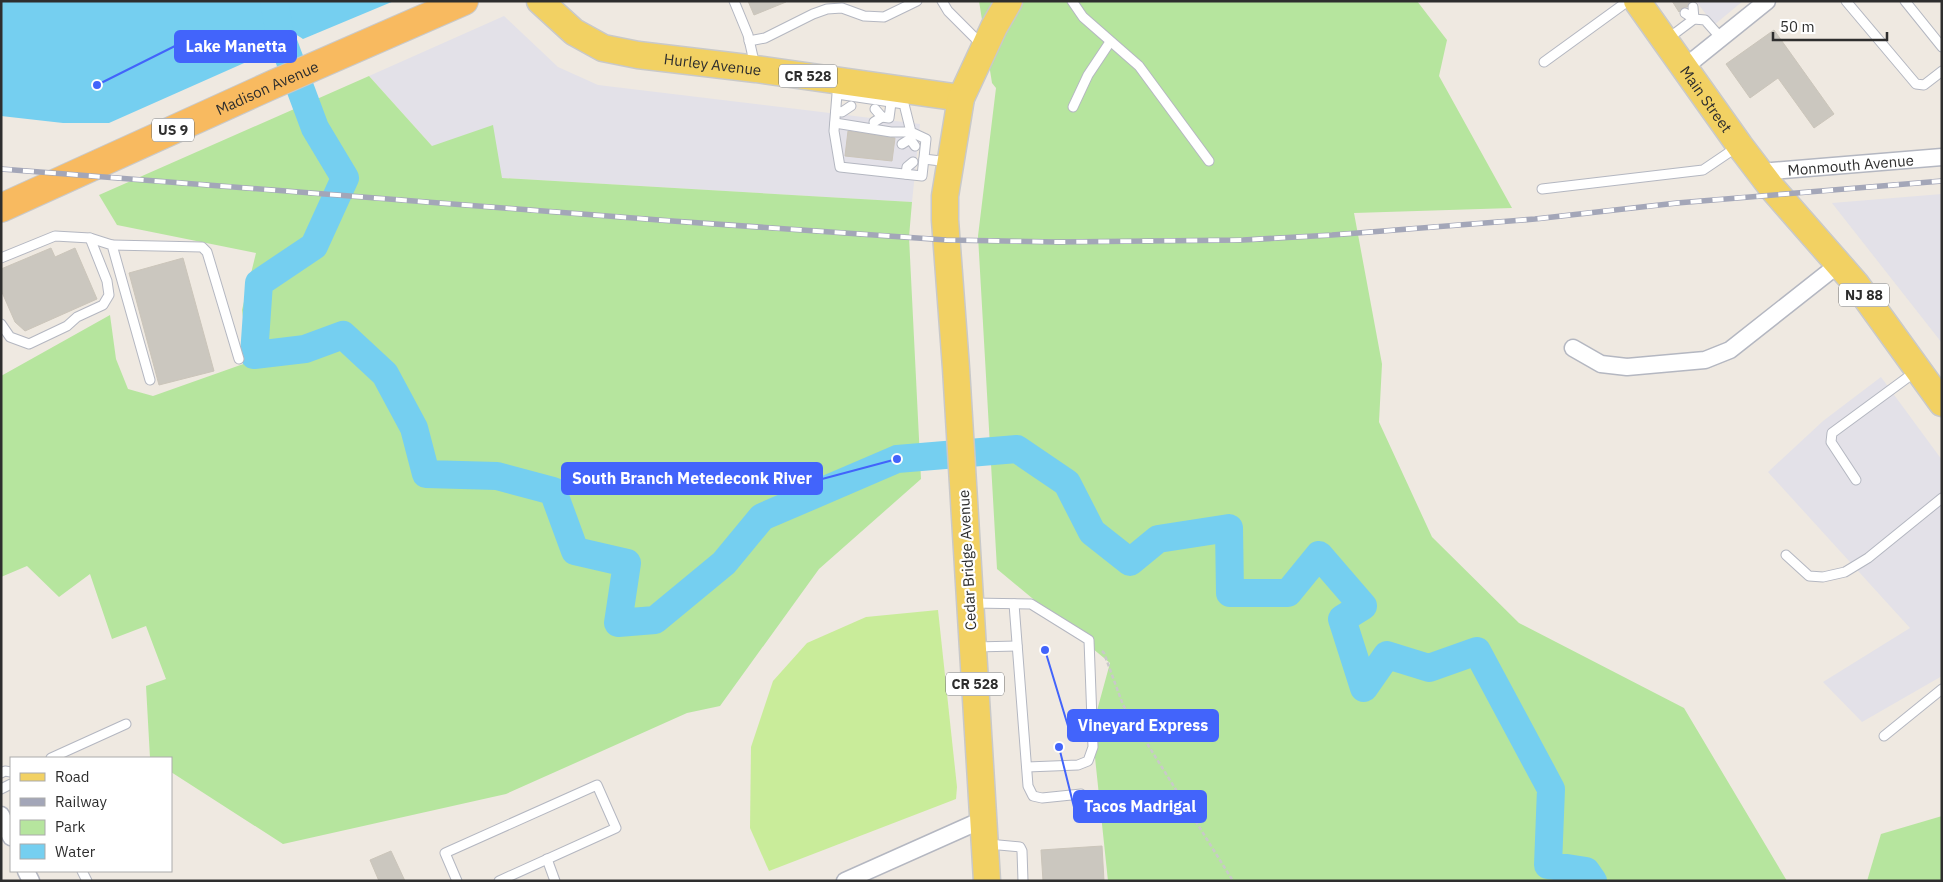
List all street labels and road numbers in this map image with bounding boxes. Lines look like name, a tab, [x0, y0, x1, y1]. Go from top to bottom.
street label: Hurley Avenue	[663, 49, 763, 79]
street label: Madison Avenue	[213, 56, 321, 119]
street label: Main Street	[1676, 62, 1737, 136]
road number: CR 528	[779, 64, 837, 88]
road number: US 9	[152, 118, 194, 142]
street label: Monmouth Avenue	[1787, 150, 1915, 179]
road number: NJ 88	[1839, 284, 1889, 306]
street label: Cedar Bridge Avenue	[954, 489, 980, 631]
road number: CR 528	[946, 672, 1004, 696]

